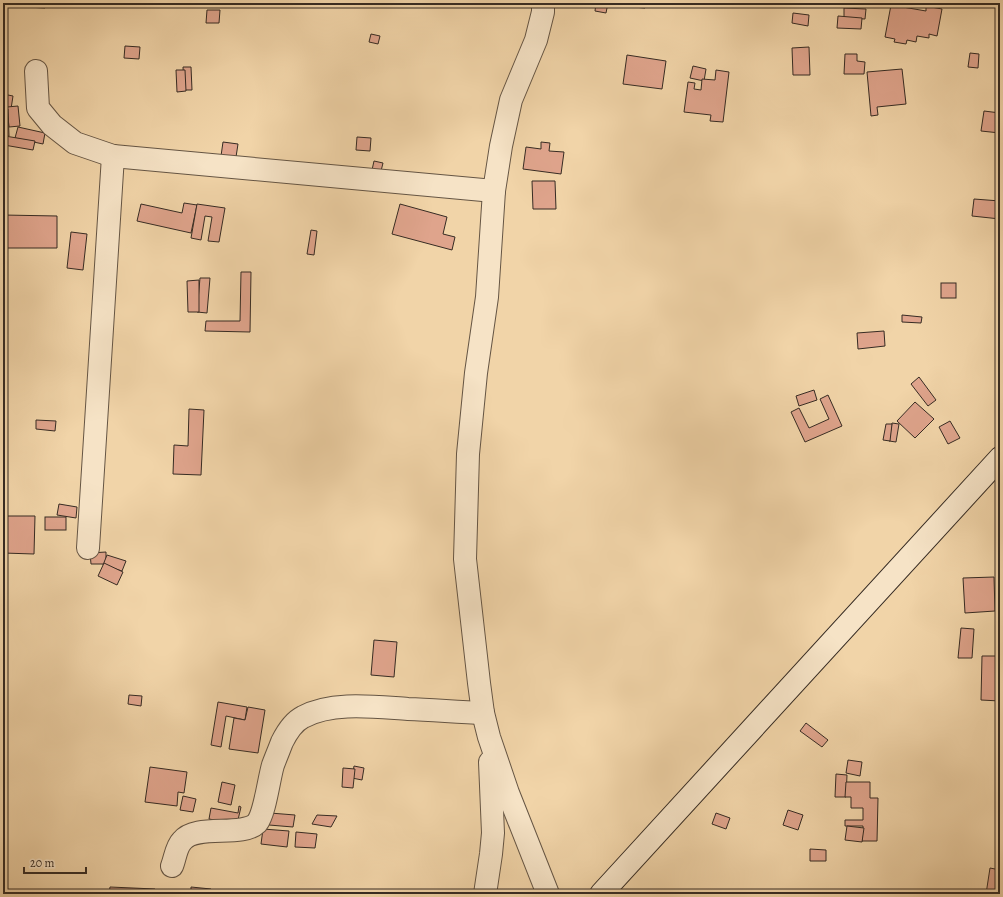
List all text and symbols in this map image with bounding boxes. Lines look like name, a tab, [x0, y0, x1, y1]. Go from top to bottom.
scale bar	[24, 849, 86, 875]
text: 20 m	[30, 855, 54, 871]

